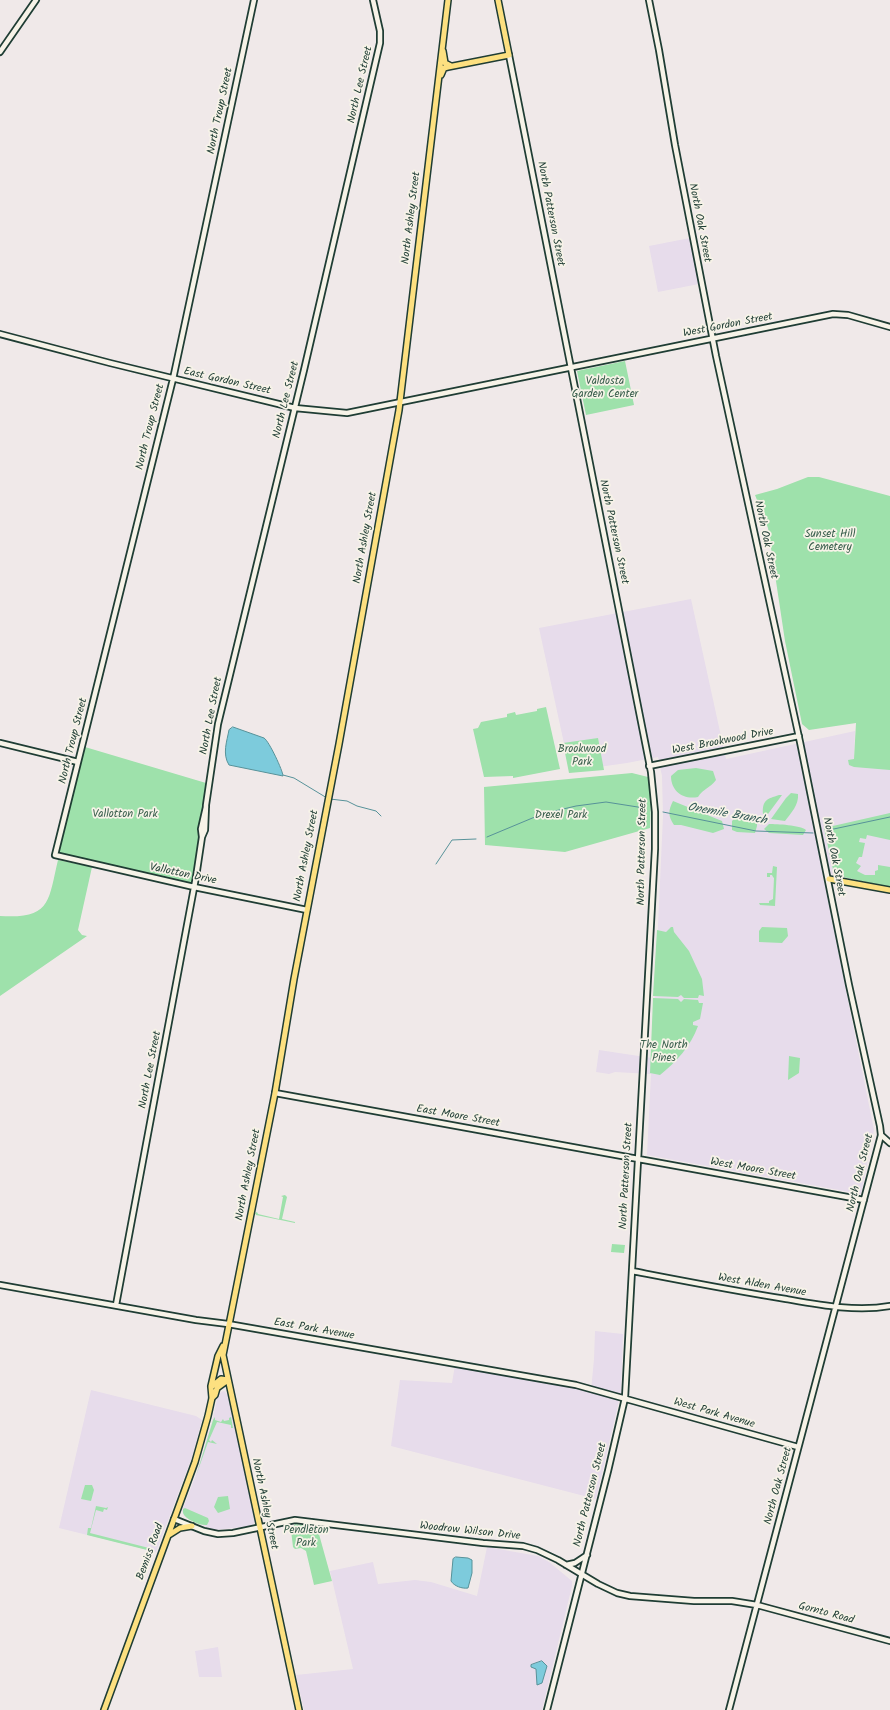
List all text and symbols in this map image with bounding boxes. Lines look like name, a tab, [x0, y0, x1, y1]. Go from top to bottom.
street label: North Lee Street	[346, 45, 376, 125]
street label: North Troup Street	[205, 67, 237, 155]
street label: North Patterson Street	[533, 160, 567, 268]
street label: North Ashley Street	[400, 171, 424, 265]
street label: North Oak Street	[685, 182, 713, 264]
street label: West Gordon Street	[682, 311, 774, 341]
street label: North Lee Street	[271, 360, 303, 440]
street label: East Gordon Street	[182, 366, 272, 398]
park label: Valdosta Garden Center	[572, 375, 638, 401]
street label: North Troup Street	[134, 383, 168, 471]
street label: North Patterson Street	[595, 478, 631, 586]
street label: North Ashley Street	[351, 491, 381, 585]
street label: North Oak Street	[750, 500, 780, 580]
park label: Sunset Hill Cemetery	[805, 528, 855, 554]
street label: North Lee Street	[198, 676, 226, 756]
street label: North Troup Street	[57, 697, 91, 785]
street label: West Brookwood Drive	[671, 726, 775, 758]
park label: Brookwood Park	[558, 743, 606, 769]
street label: North Patterson Street	[635, 799, 651, 905]
water label: Onemile Branch	[686, 801, 768, 829]
park label: Vallotton Park	[92, 808, 158, 822]
street label: North Ashley Street	[292, 809, 322, 903]
park label: Drexel Park	[535, 809, 587, 823]
street label: North Oak Street	[819, 816, 847, 898]
street label: Vallotton Drive	[148, 861, 218, 889]
street label: North Lee Street	[137, 1030, 165, 1110]
park label: The North Pines	[640, 1039, 688, 1065]
street label: East Moore Street	[415, 1103, 501, 1131]
street label: North Patterson Street	[618, 1122, 636, 1230]
street label: North Ashley Street	[234, 1128, 264, 1222]
street label: North Oak Street	[845, 1133, 877, 1213]
street label: West Moore Street	[709, 1156, 797, 1184]
street label: West Alden Avenue	[717, 1272, 807, 1300]
street label: East Park Avenue	[273, 1316, 355, 1344]
street label: West Park Avenue	[672, 1396, 756, 1432]
street label: North Patterson Street	[572, 1442, 610, 1548]
street label: North Oak Street	[762, 1446, 796, 1526]
street label: North Ashley Street	[248, 1457, 280, 1551]
street label: Woodrow Wilson Drive	[419, 1520, 521, 1544]
street label: Bemiss Road	[135, 1522, 167, 1582]
park label: Pendleton Park	[283, 1524, 329, 1550]
street label: Gornto Road	[797, 1600, 855, 1628]

